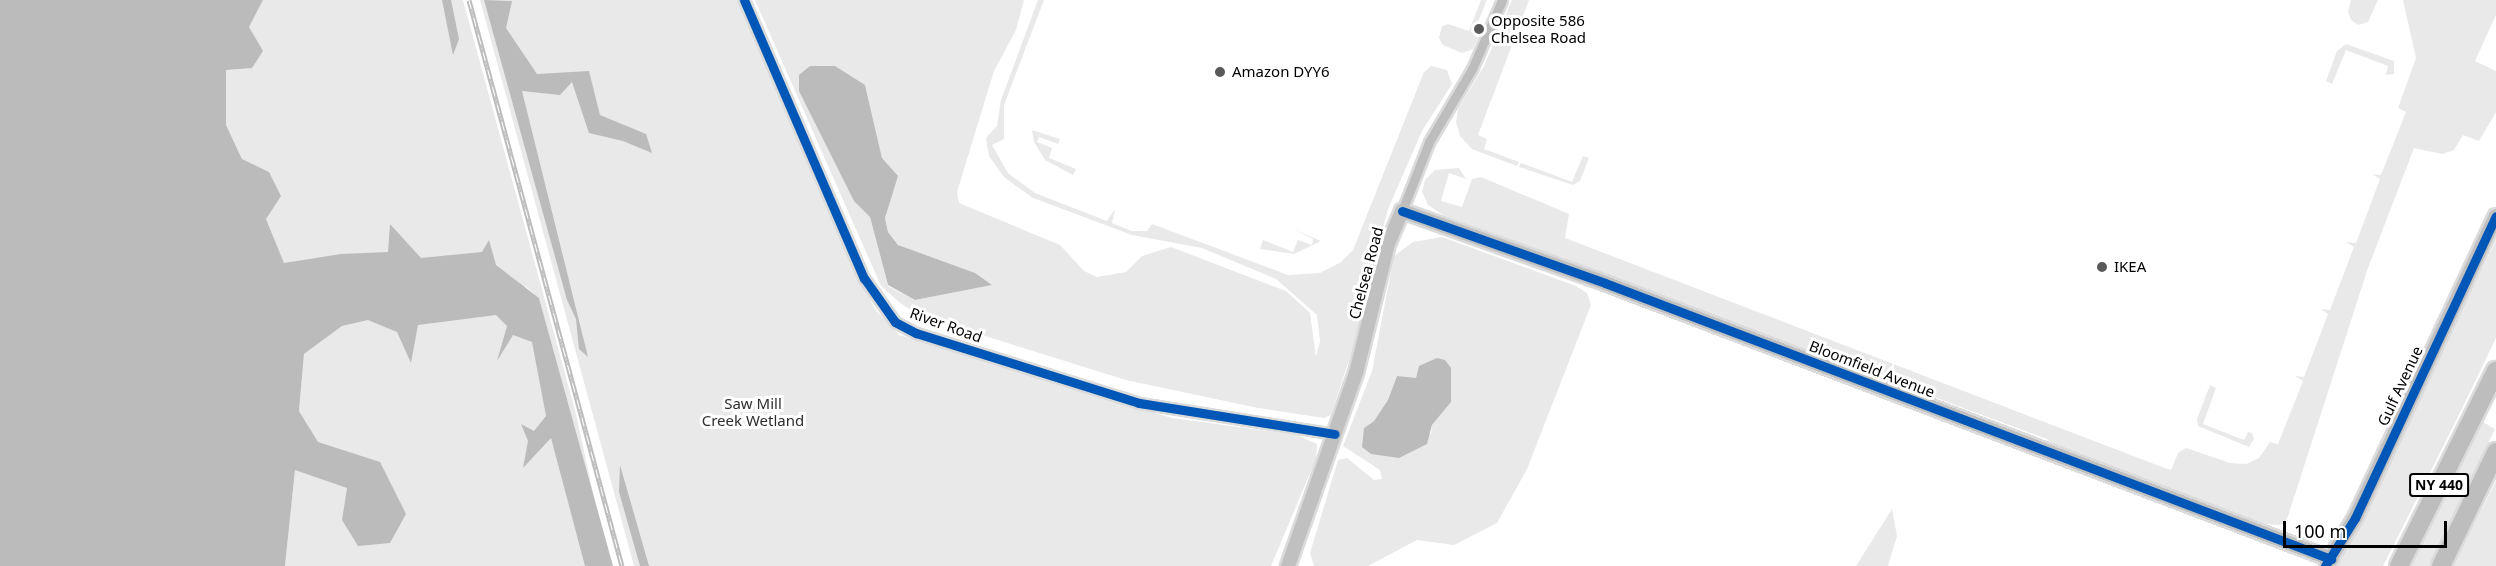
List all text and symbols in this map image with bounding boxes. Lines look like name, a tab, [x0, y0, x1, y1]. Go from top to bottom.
place label: Opposite 586 Chelsea Road	[1491, 11, 1586, 46]
marker: Opposite 586 Chelsea Road	[1472, 22, 1486, 36]
place label: Amazon DYY6	[1232, 63, 1330, 81]
marker: Amazon DYY6	[1213, 65, 1227, 79]
street label: Chelsea Road	[1345, 225, 1387, 321]
place label: IKEA	[2114, 258, 2146, 276]
marker: IKEA	[2095, 260, 2109, 274]
street label: River Road	[907, 304, 985, 346]
street label: Bloomfield Avenue	[1807, 337, 1937, 401]
street label: Gulf Avenue	[2374, 343, 2426, 429]
park label: Saw Mill Creek Wetland	[702, 394, 804, 429]
road number: NY 440	[2409, 474, 2469, 496]
scale bar	[2286, 509, 2450, 547]
text: 100 m	[2294, 519, 2346, 543]

